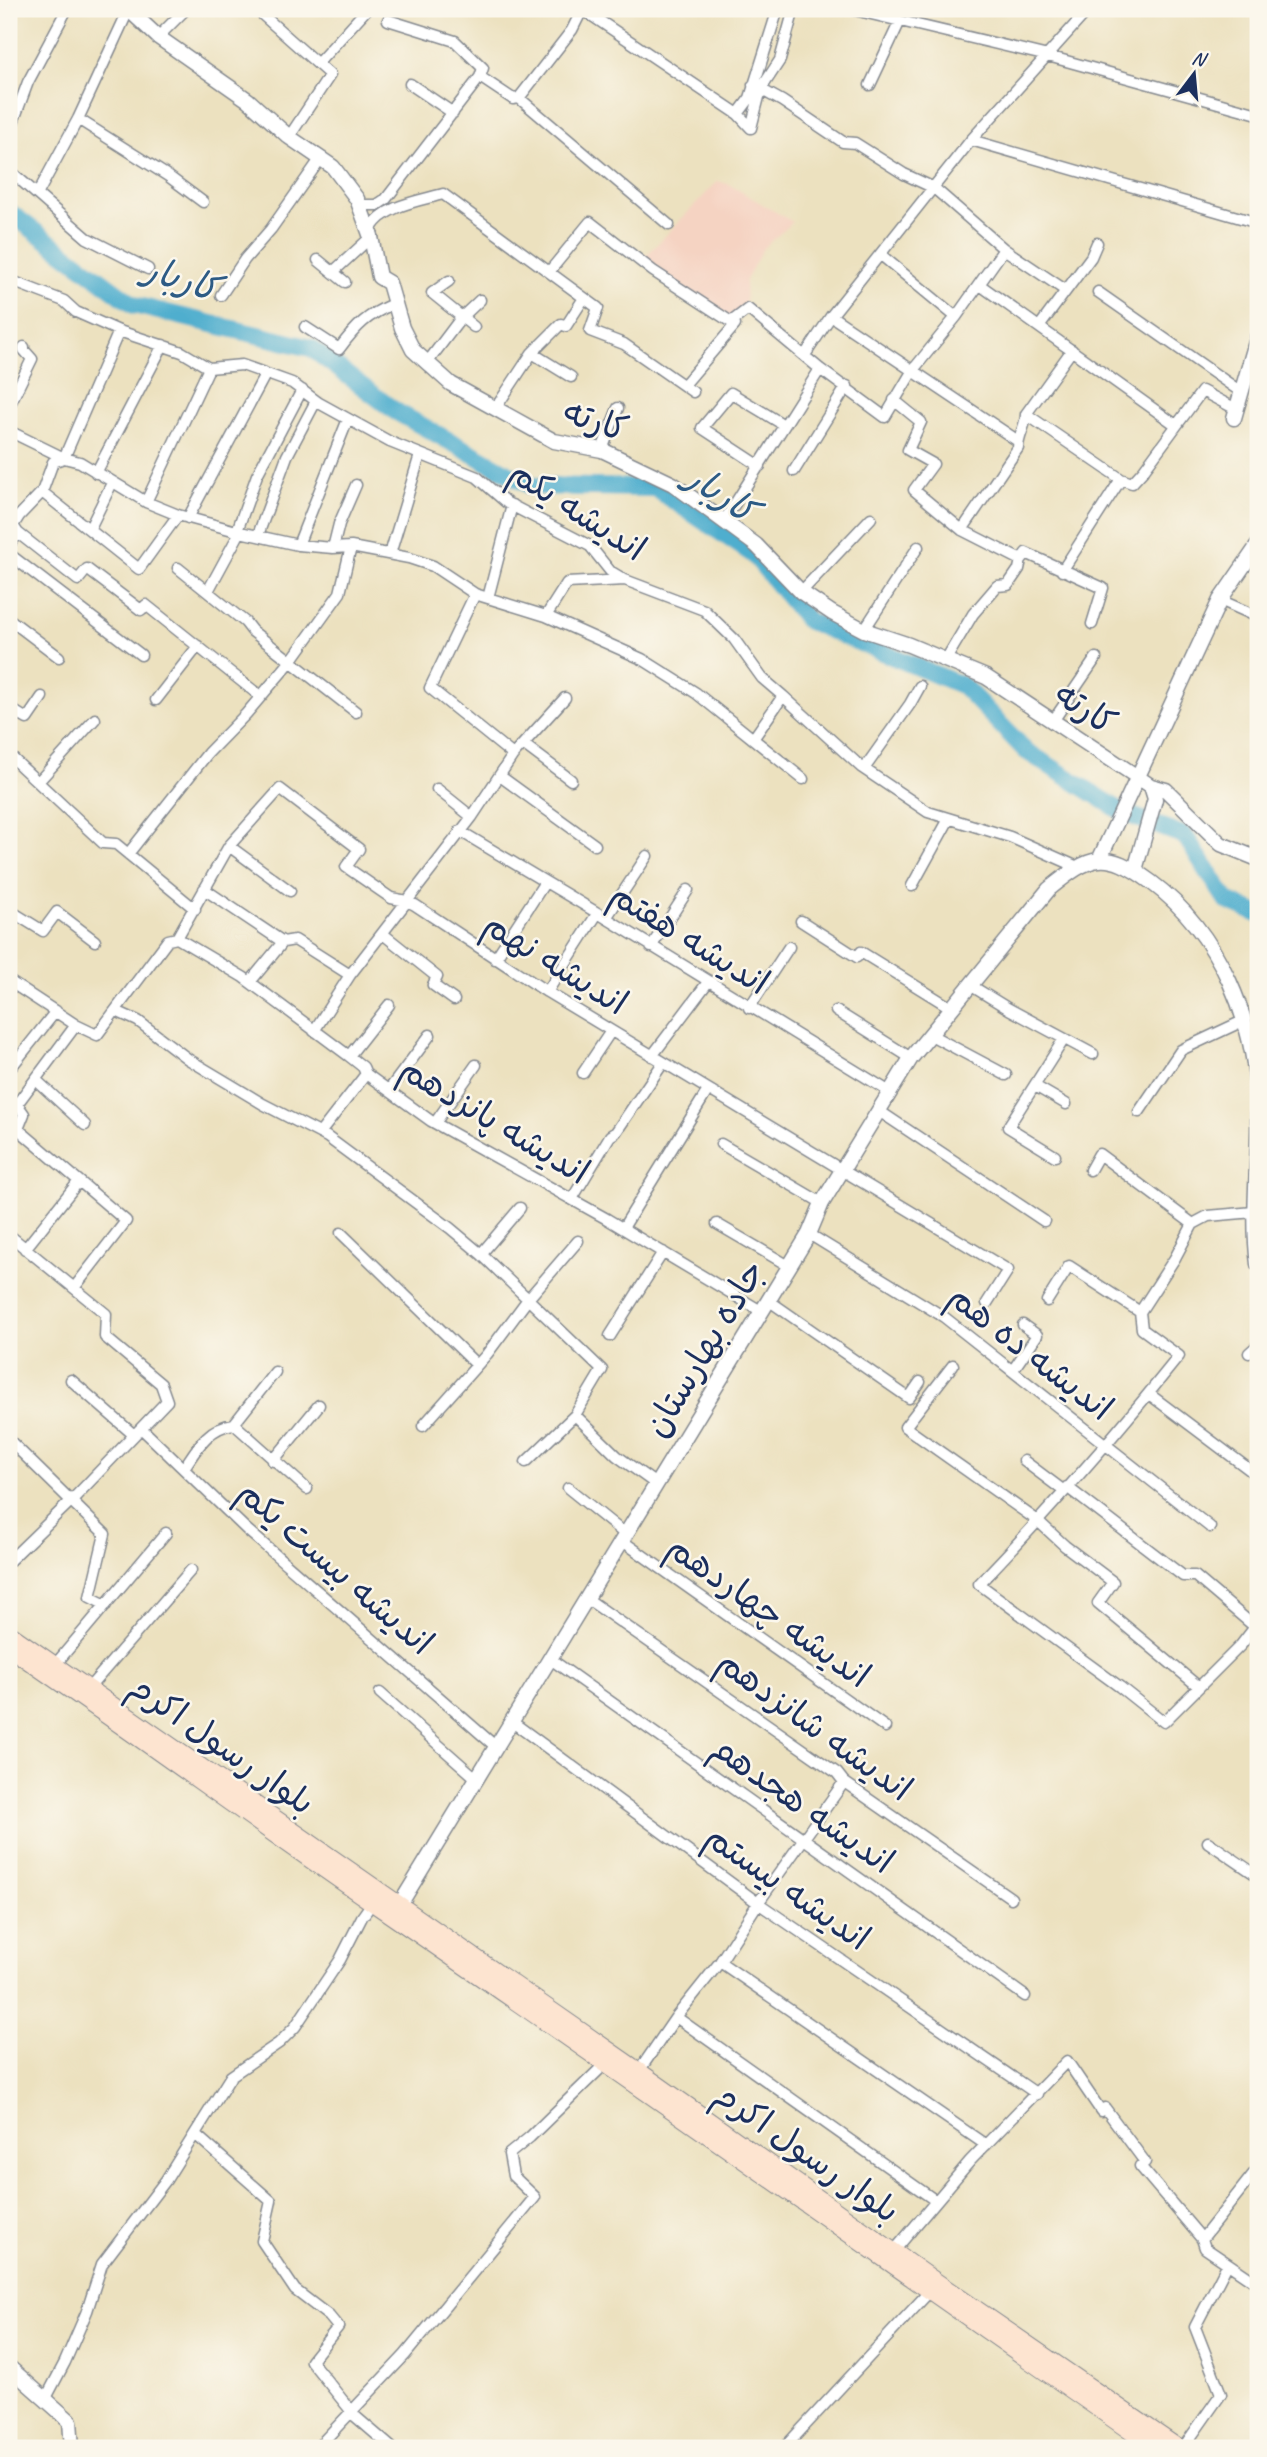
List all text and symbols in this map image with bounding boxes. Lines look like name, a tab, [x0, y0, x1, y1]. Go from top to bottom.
north arrow	[1158, 38, 1228, 108]
text: N	[1189, 45, 1210, 73]
water label: کاربار	[135, 243, 231, 314]
street label: کارته	[558, 389, 634, 452]
street label: اندیشه یکم	[499, 450, 655, 575]
water label: کاربار	[674, 451, 771, 537]
street label: کارته	[1046, 672, 1125, 745]
street label: اندیشه هفتم	[599, 872, 778, 1009]
street label: اندیشه نهم	[473, 901, 636, 1029]
street label: اندیشه پانزدهم	[389, 1046, 598, 1198]
street label: جاده بهارستان	[634, 1251, 775, 1445]
street label: اندیشه ده هم	[937, 1274, 1122, 1434]
street label: اندیشه بیست یکم	[226, 1470, 443, 1668]
street label: اندیشه چهاردهم	[656, 1525, 879, 1701]
street label: اندیشه شانزدهم	[706, 1639, 921, 1815]
street label: بلوار رسول اکرم	[118, 1664, 323, 1828]
street label: اندیشه هجدهم	[700, 1725, 903, 1887]
street label: اندیشه بیستم	[694, 1814, 879, 1964]
street label: بلوار رسول اکرم	[703, 2072, 908, 2236]

